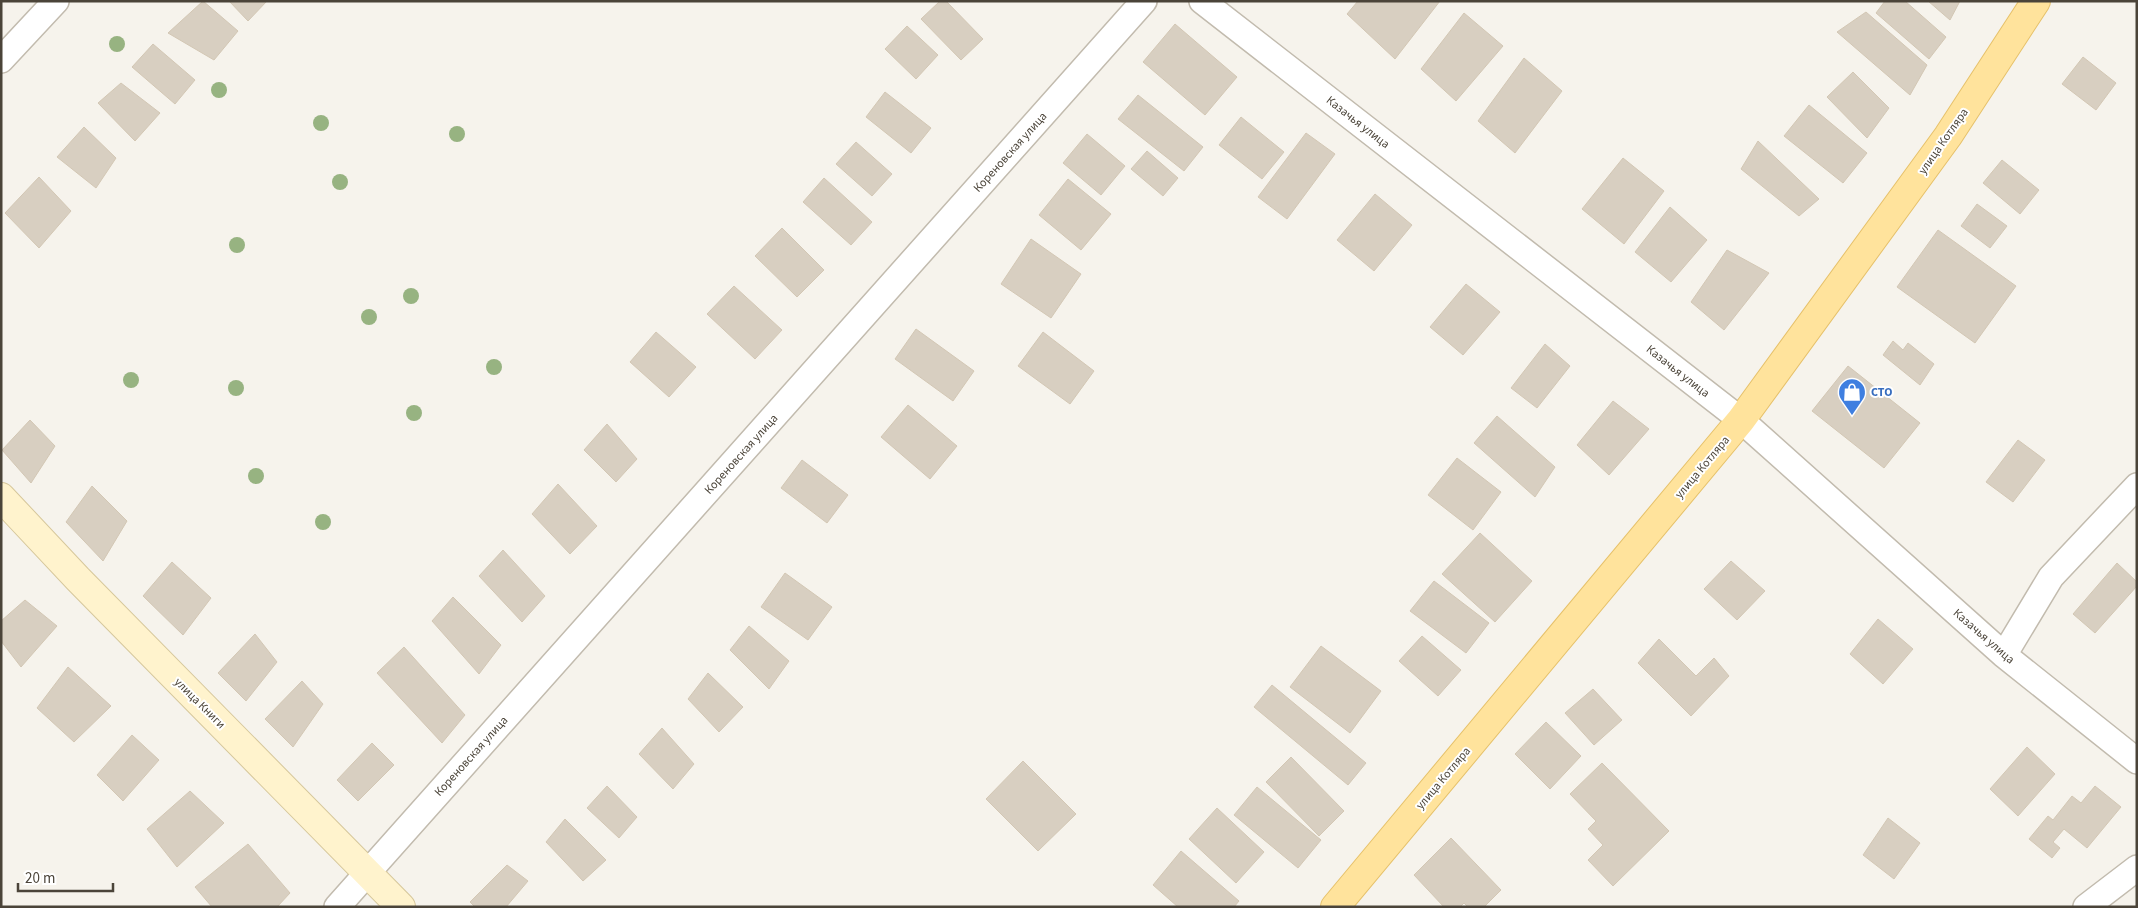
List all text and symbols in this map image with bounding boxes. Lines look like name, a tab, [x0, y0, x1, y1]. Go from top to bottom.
street label: Казачья улица	[1322, 92, 1393, 153]
street label: улица Котляра	[1914, 105, 1972, 178]
street label: Кореновская улица	[970, 108, 1051, 196]
street label: Казачья улица	[1642, 341, 1713, 402]
shop icon: СТО	[1837, 377, 1867, 416]
place label: СТО	[1871, 384, 1892, 401]
street label: Кореновская улица	[701, 410, 782, 498]
street label: улица Котляра	[1671, 432, 1734, 502]
street label: Казачья улица	[1949, 605, 2018, 668]
street label: улица Книги	[170, 674, 229, 733]
street label: Кореновская улица	[431, 712, 512, 800]
street label: улица Котляра	[1412, 743, 1475, 813]
scale bar	[18, 860, 112, 892]
text: 20 m	[25, 868, 55, 889]

